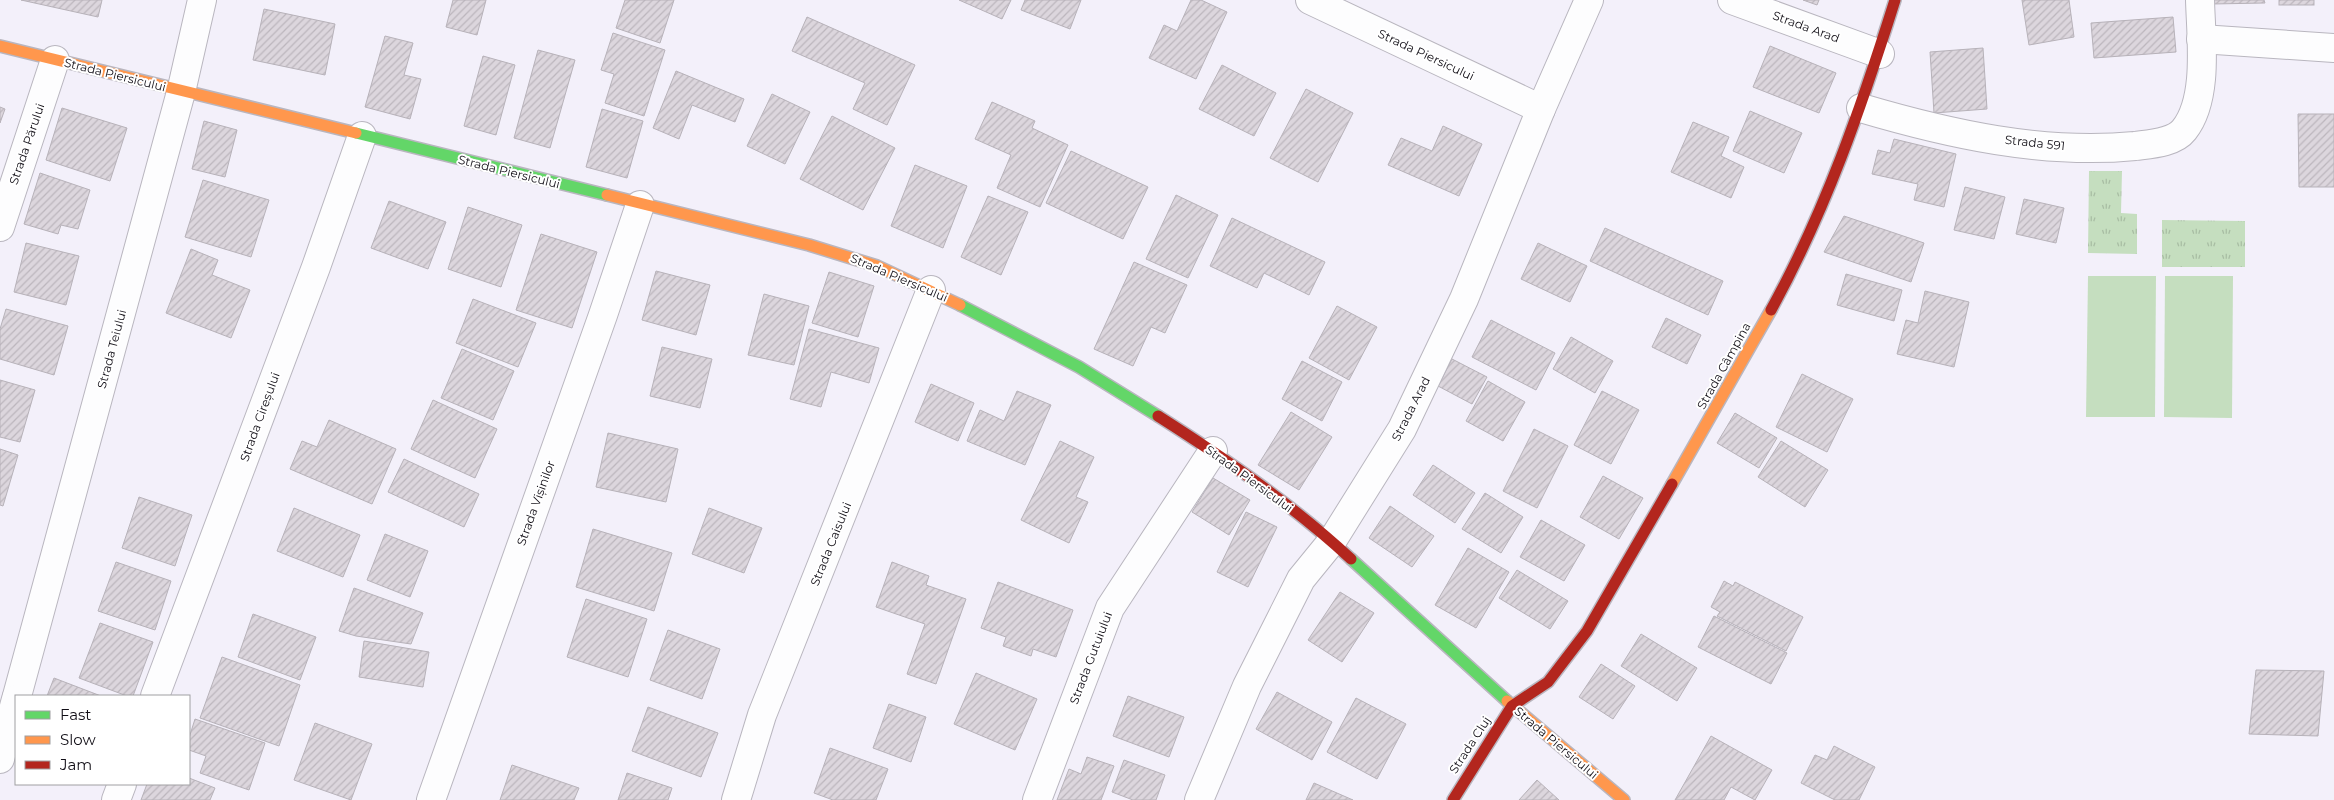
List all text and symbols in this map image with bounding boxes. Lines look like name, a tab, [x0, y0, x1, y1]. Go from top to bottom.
street label: Strada Arad	[1771, 7, 1842, 46]
street label: Strada Piersicului	[1376, 26, 1477, 83]
street label: Strada Piersicului	[63, 55, 168, 94]
street label: Strada Părului	[6, 101, 47, 186]
street label: Strada 591	[2004, 132, 2066, 153]
street label: Strada Piersicului	[457, 152, 562, 191]
street label: Strada Piersicului	[848, 250, 950, 305]
street label: Strada Teiului	[94, 308, 129, 390]
street label: Strada Câmpina	[1694, 320, 1754, 412]
street label: Strada Cireșului	[236, 370, 283, 464]
street label: Strada Arad	[1388, 374, 1433, 443]
street label: Strada Piersicului	[1203, 442, 1296, 515]
street label: Strada Vișinilor	[513, 458, 558, 547]
street label: Strada Caisului	[807, 500, 854, 588]
street label: Strada Gutuiului	[1066, 609, 1115, 706]
legend	[15, 695, 190, 785]
street label: Strada Piersicului	[1512, 703, 1601, 782]
text: Fast	[60, 705, 91, 724]
street label: Strada Cluj	[1446, 713, 1494, 776]
text: Slow	[60, 730, 96, 749]
text: Jam	[59, 755, 92, 774]

